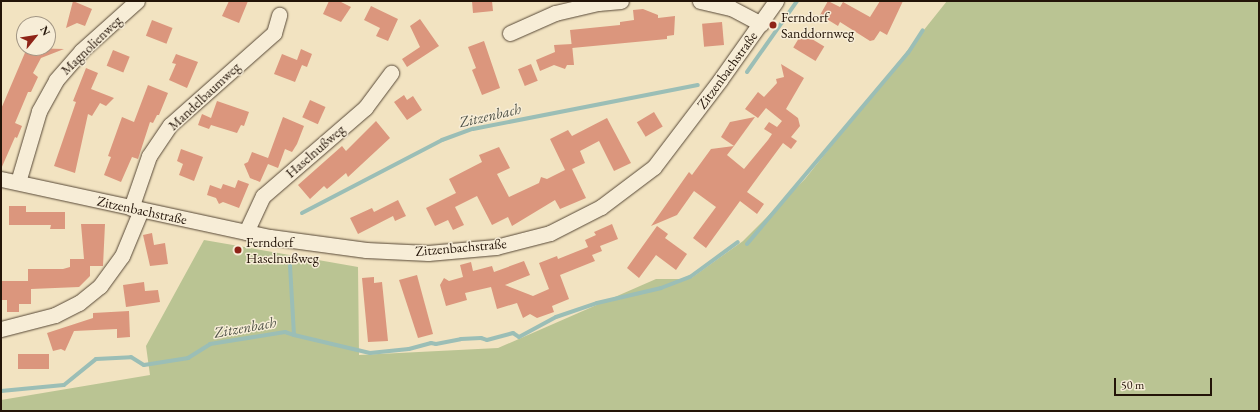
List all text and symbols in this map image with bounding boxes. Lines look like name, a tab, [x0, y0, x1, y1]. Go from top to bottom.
place label: Ferndorf Sanddornweg	[781, 9, 854, 42]
street label: Magnolienweg	[57, 12, 125, 78]
north arrow	[16, 16, 56, 56]
marker: Ferndorf Sanddornweg	[768, 20, 778, 30]
text: N	[37, 23, 54, 38]
street label: Zitzenbachstraße	[693, 28, 761, 112]
street label: Mandelbaumweg	[164, 58, 244, 134]
water label: Zitzenbach	[457, 99, 523, 131]
street label: Haselnußweg	[282, 121, 348, 181]
street label: Zitzenbachstraße	[95, 192, 189, 228]
place label: Ferndorf Haselnußweg	[246, 234, 319, 266]
street label: Zitzenbachstraße	[415, 235, 507, 259]
marker: Ferndorf Haselnußweg	[233, 245, 243, 255]
water label: Zitzenbach	[212, 313, 278, 341]
scale bar	[1116, 370, 1214, 396]
text: 50 m	[1121, 377, 1144, 393]

